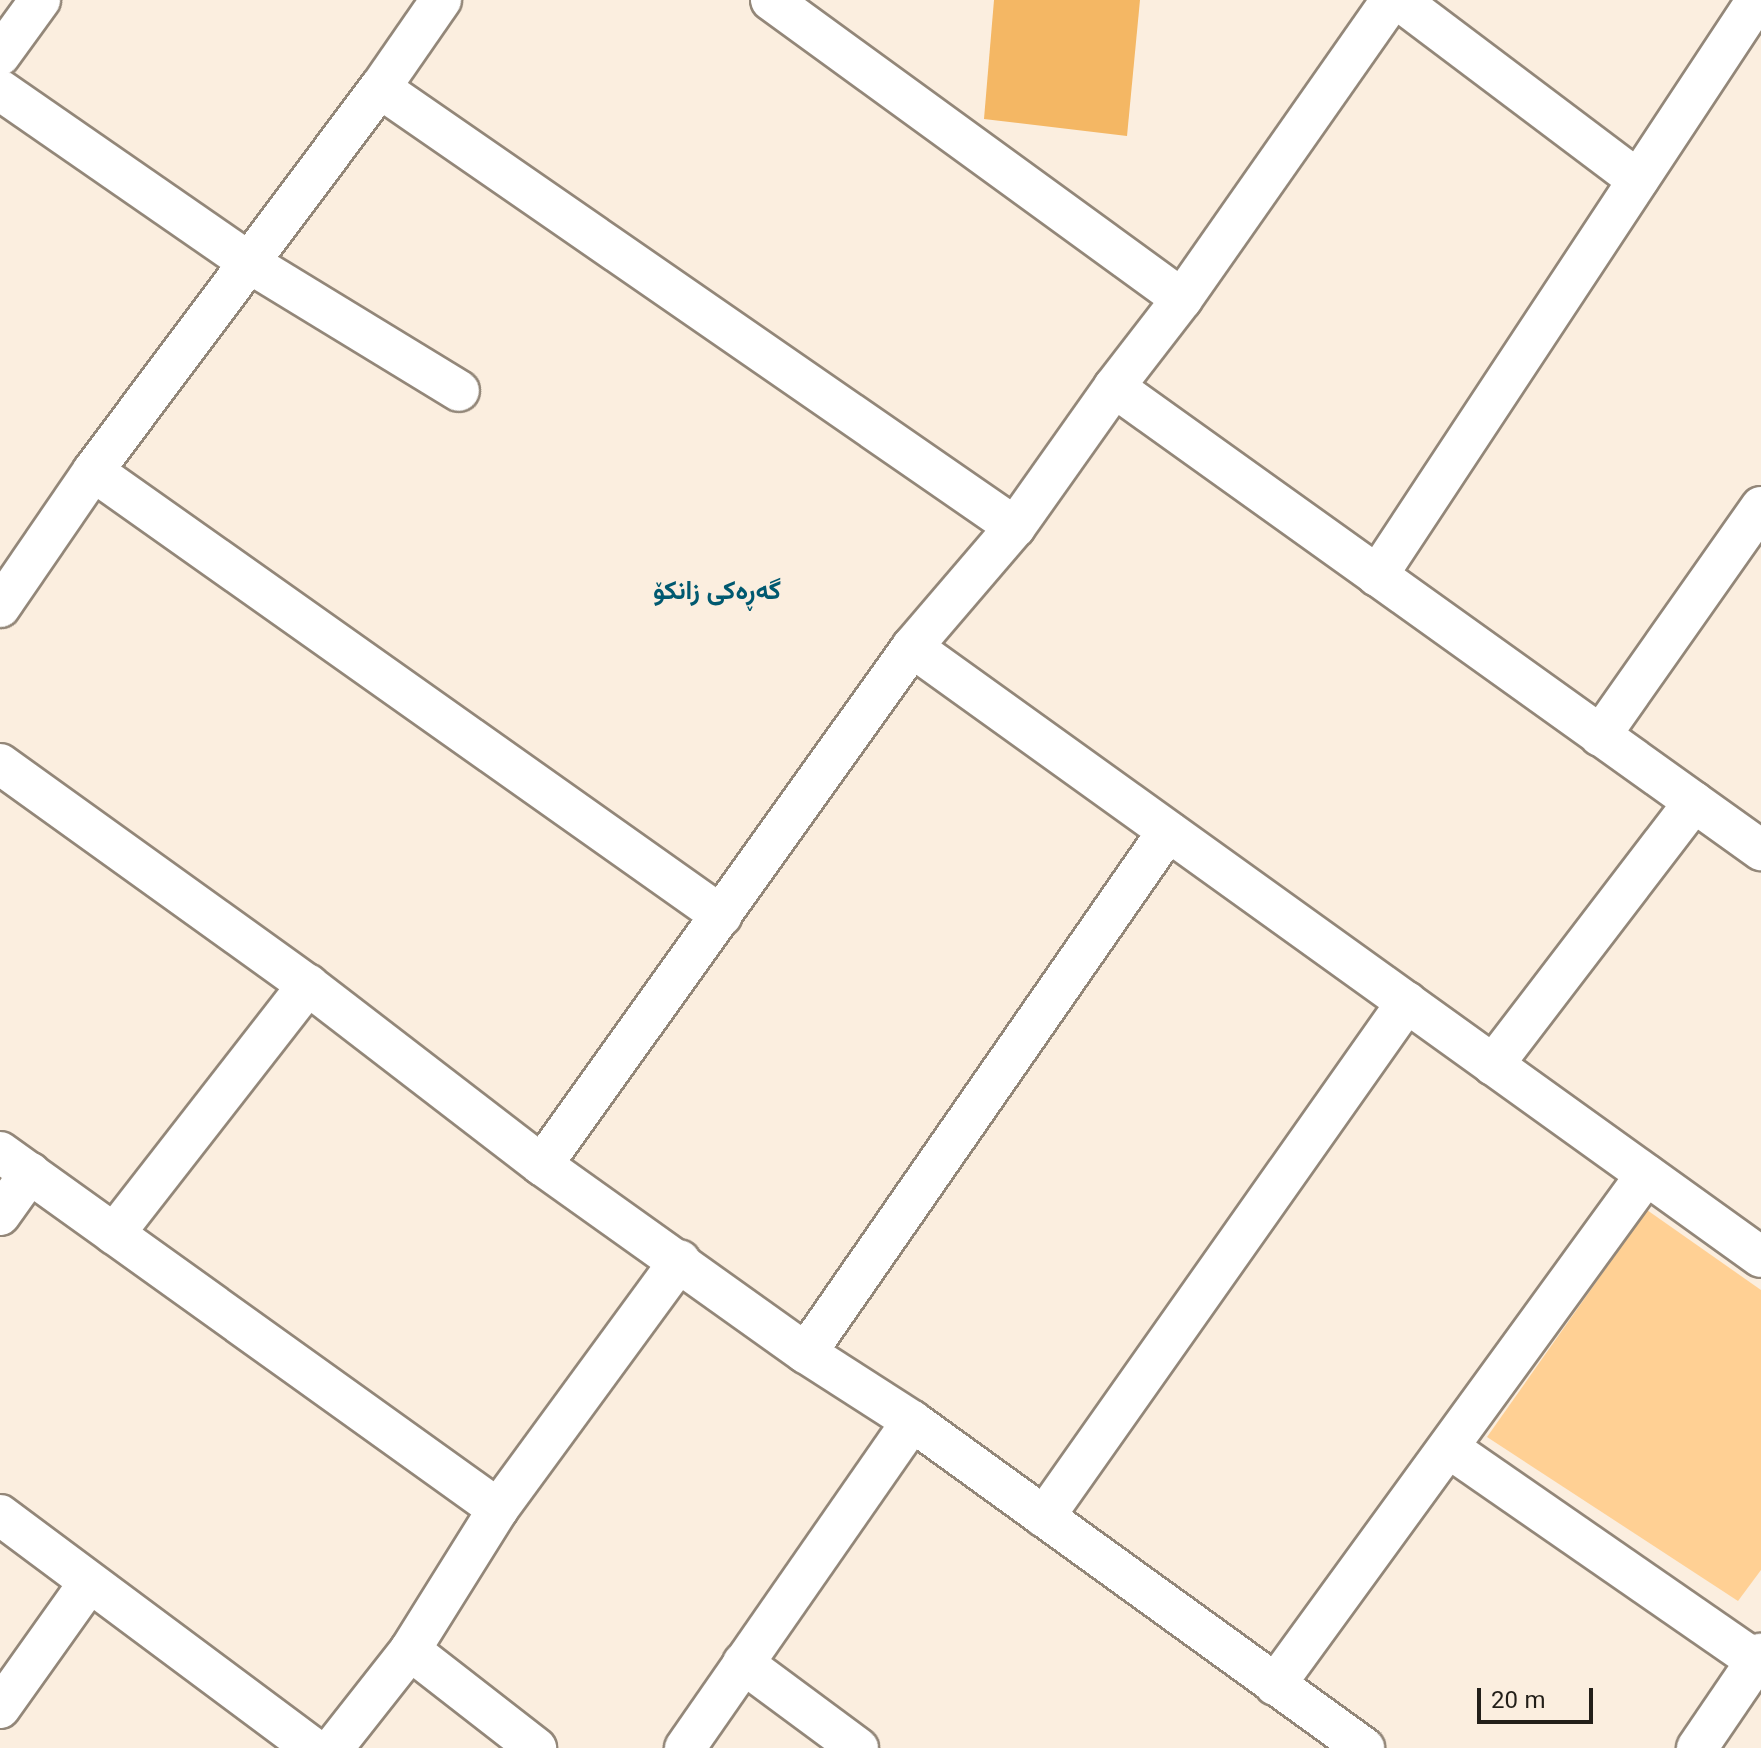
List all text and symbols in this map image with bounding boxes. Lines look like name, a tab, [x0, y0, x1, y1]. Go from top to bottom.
district label: گەڕەکی زانکۆ	[653, 577, 781, 609]
scale bar	[1481, 1672, 1597, 1722]
text: 20 m	[1491, 1683, 1545, 1721]

